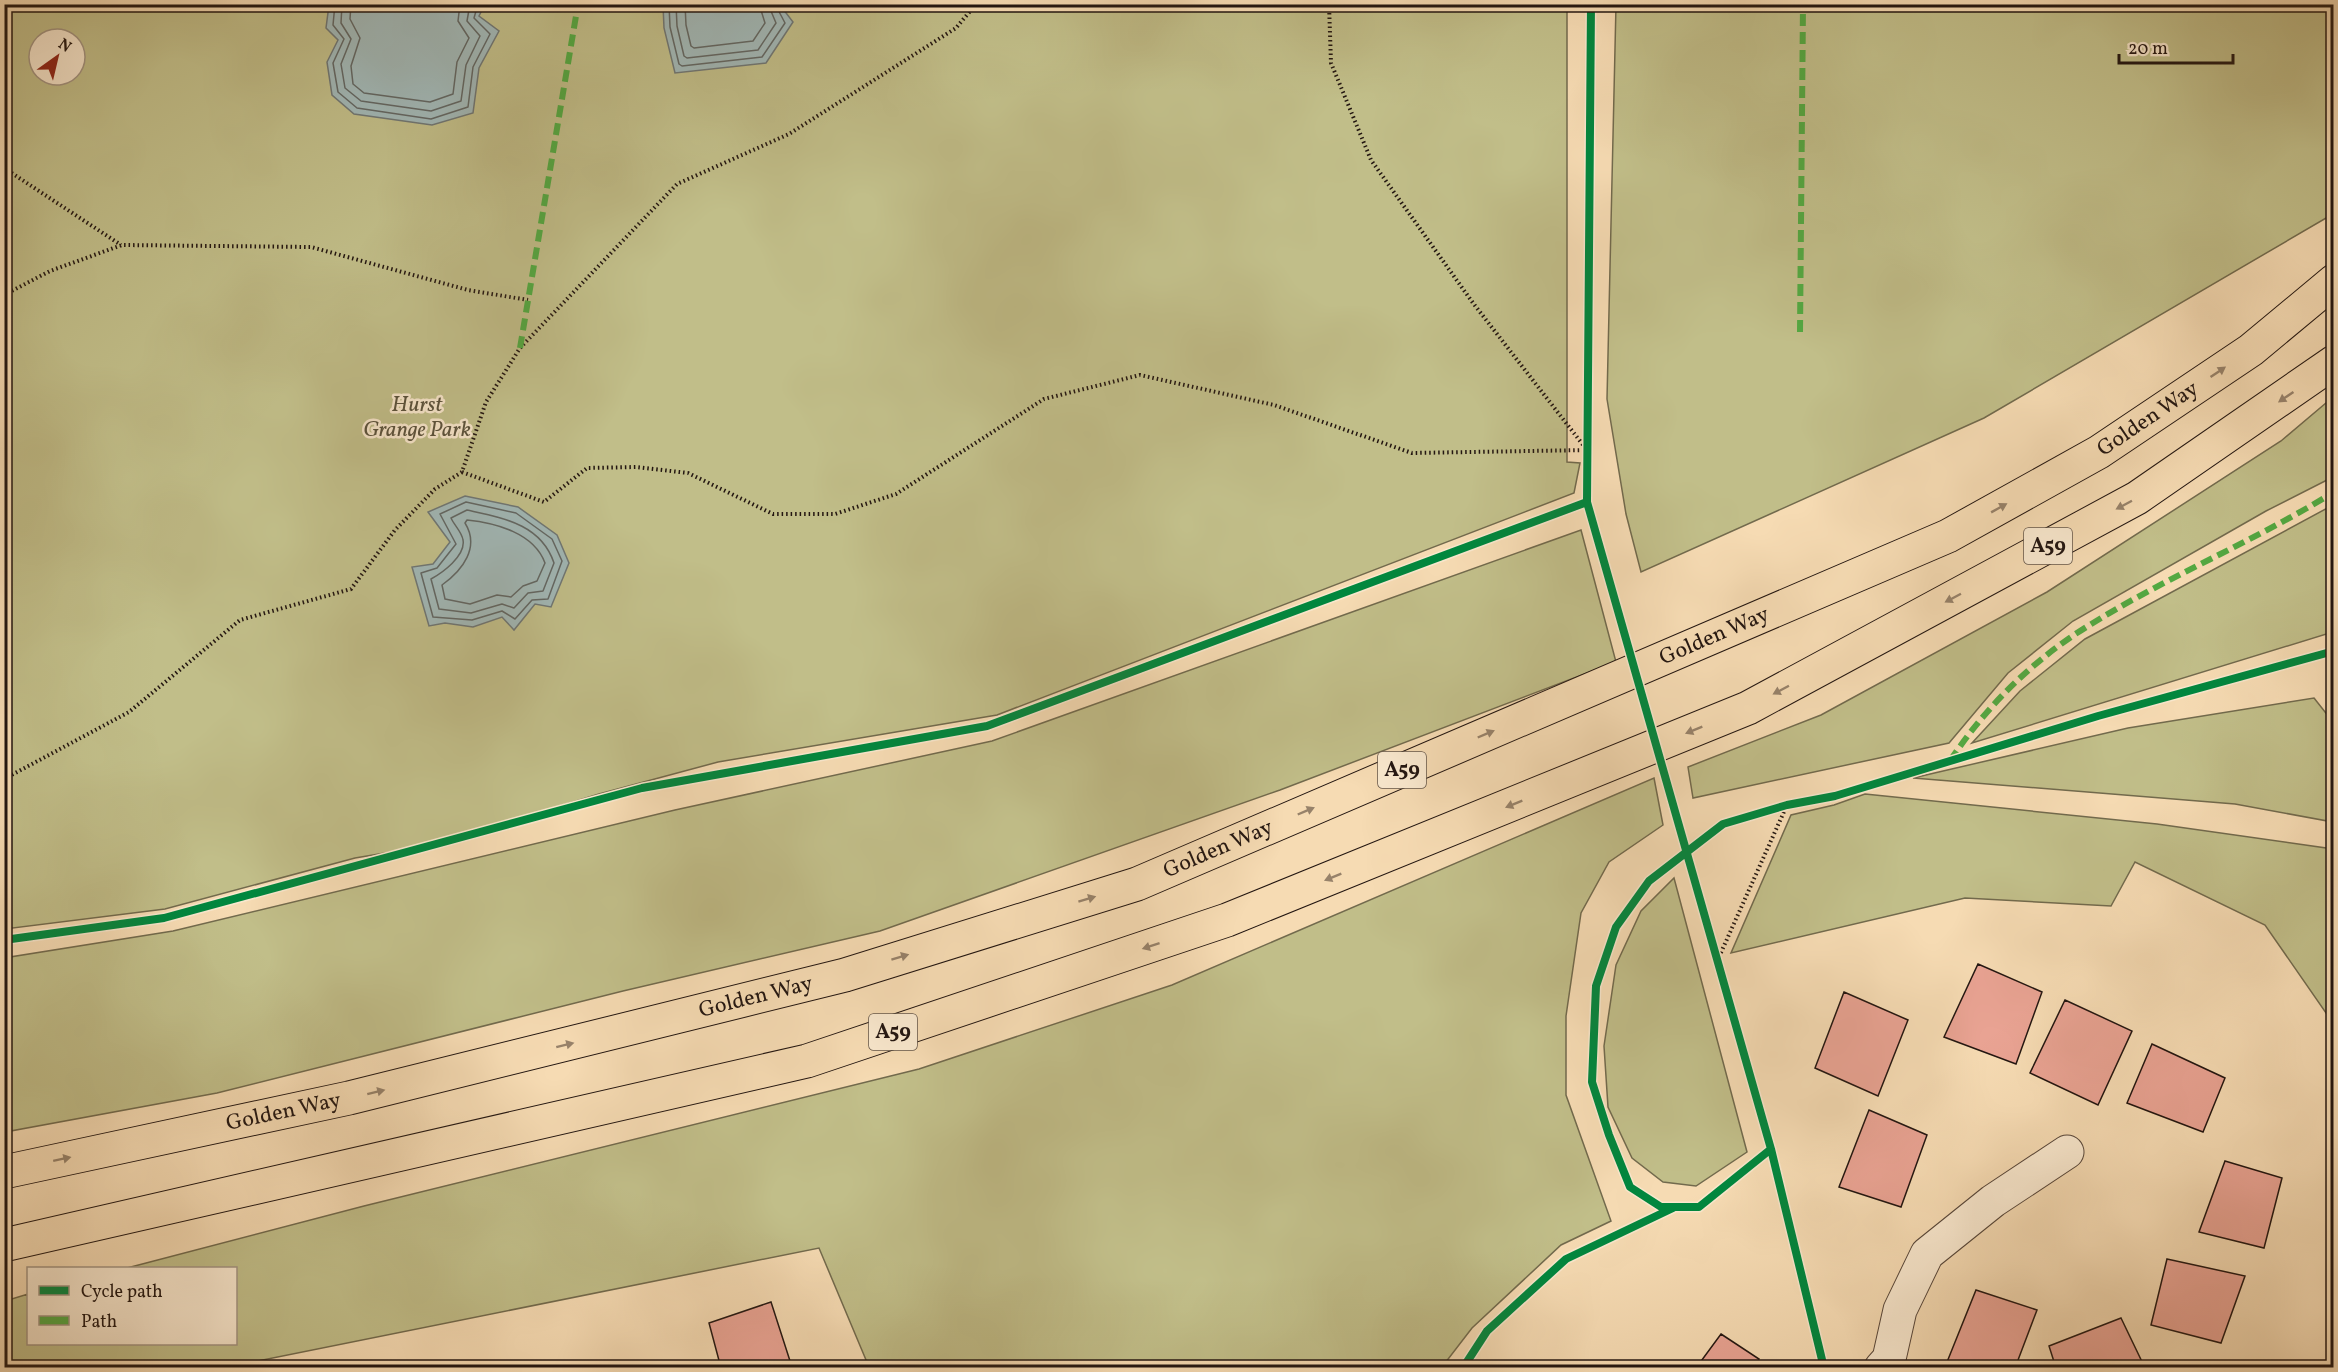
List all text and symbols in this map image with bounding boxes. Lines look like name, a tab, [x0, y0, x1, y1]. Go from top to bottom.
north arrow	[27, 27, 87, 87]
scale bar	[2119, 27, 2233, 65]
text: N	[53, 34, 76, 59]
text: 20 m	[2128, 37, 2168, 62]
one-way arrow	[2210, 366, 2226, 378]
street label: Golden Way	[2091, 374, 2205, 465]
park label: Hurst Grange Park	[363, 390, 471, 446]
one-way arrow	[2279, 391, 2295, 403]
one-way arrow	[2115, 500, 2132, 510]
one-way arrow	[1991, 502, 2007, 513]
road number: A59	[2024, 528, 2072, 564]
one-way arrow	[1944, 593, 1961, 603]
street label: Golden Way	[1655, 599, 1774, 673]
one-way arrow	[1772, 685, 1789, 695]
one-way arrow	[1685, 726, 1703, 735]
one-way arrow	[1477, 730, 1494, 739]
road number: A59	[1378, 752, 1426, 788]
one-way arrow	[1504, 799, 1522, 809]
one-way arrow	[1298, 806, 1316, 816]
street label: Golden Way	[1158, 812, 1278, 886]
one-way arrow	[1324, 873, 1342, 882]
one-way arrow	[1078, 894, 1096, 904]
one-way arrow	[1142, 942, 1160, 951]
one-way arrow	[891, 952, 909, 962]
street label: Golden Way	[695, 968, 816, 1026]
road number: A59	[869, 1014, 917, 1050]
one-way arrow	[556, 1039, 574, 1049]
street label: Golden Way	[223, 1085, 344, 1139]
one-way arrow	[366, 1086, 385, 1096]
one-way arrow	[52, 1154, 71, 1164]
legend	[27, 1267, 237, 1345]
text: Cycle path	[81, 1280, 163, 1305]
text: Path	[81, 1310, 117, 1335]

